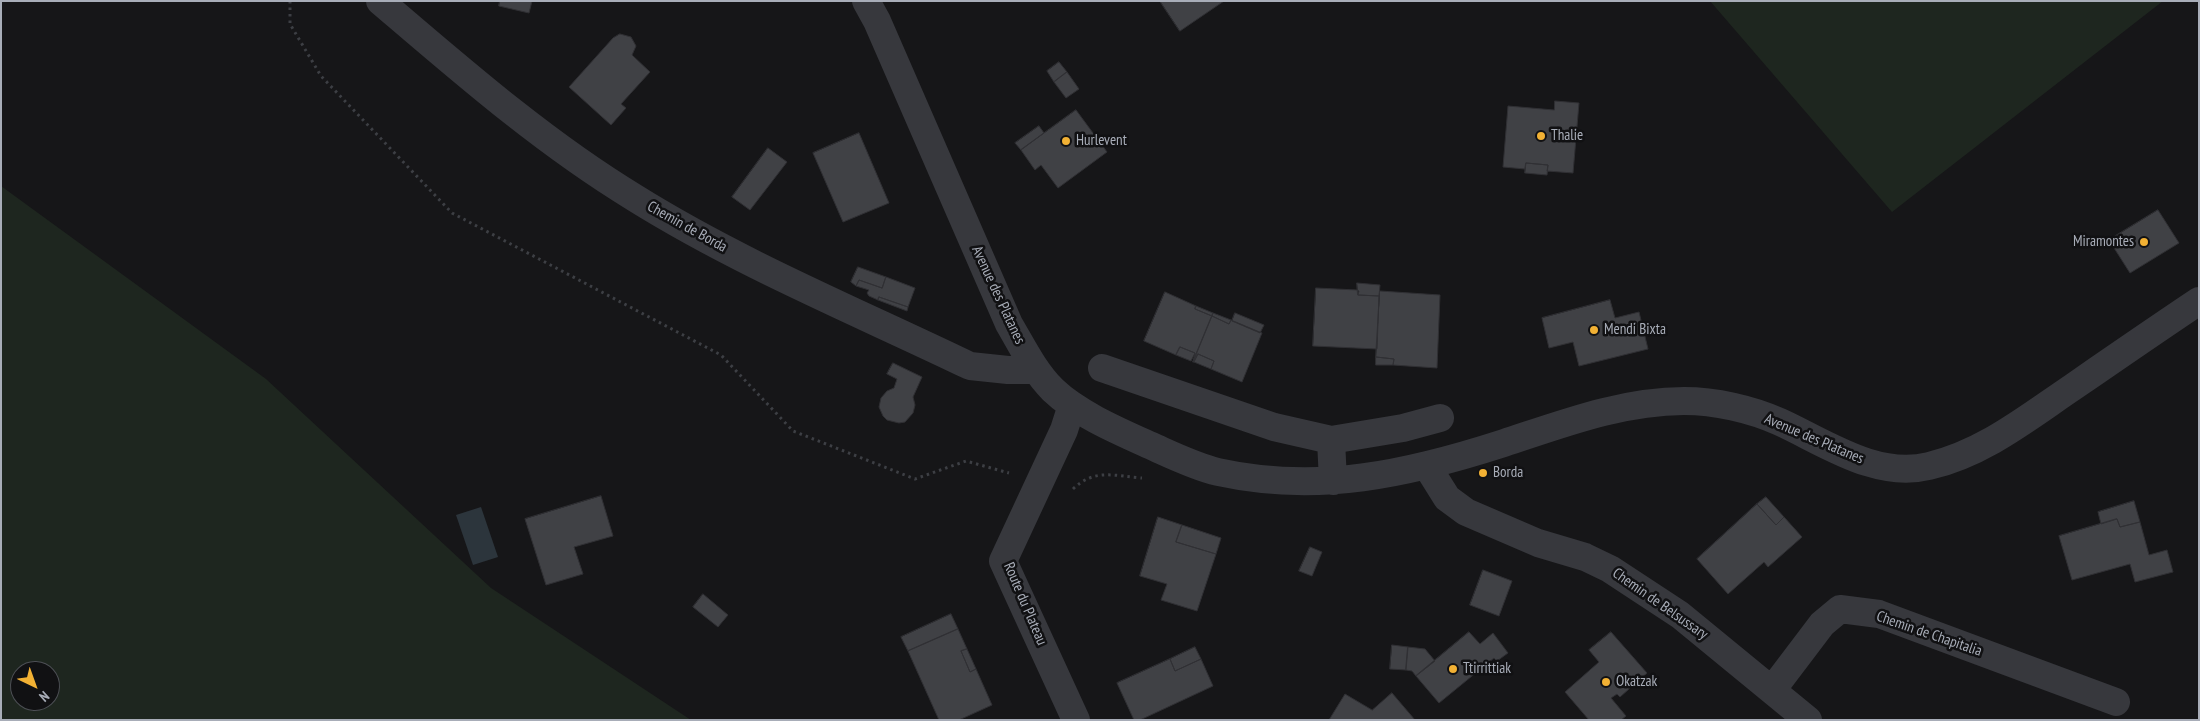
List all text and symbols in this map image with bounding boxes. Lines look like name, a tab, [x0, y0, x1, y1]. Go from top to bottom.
place label: Thalie	[1551, 127, 1583, 145]
marker: Thalie	[1535, 130, 1547, 142]
place label: Hurlevent	[1076, 132, 1127, 150]
marker: Hurlevent	[1060, 135, 1072, 147]
street label: Chemin de Borda	[644, 198, 730, 256]
place label: Miramontes	[2073, 233, 2134, 251]
marker: Miramontes	[2138, 236, 2150, 248]
street label: Avenue des Platanes	[967, 243, 1029, 347]
place label: Mendi Bixta	[1604, 321, 1666, 339]
marker: Mendi Bixta	[1588, 324, 1600, 336]
street label: Avenue des Platanes	[1762, 410, 1866, 468]
place label: Borda	[1493, 464, 1523, 482]
marker: Borda	[1477, 467, 1489, 479]
street label: Route du Plateau	[999, 560, 1051, 648]
street label: Chemin de Belsussary	[1609, 564, 1711, 644]
street label: Chemin de Chapitalia	[1874, 608, 1984, 660]
place label: Ttirrittiak	[1463, 660, 1511, 678]
north arrow	[10, 661, 60, 711]
marker: Ttirrittiak	[1447, 663, 1459, 675]
place label: Okatzak	[1616, 673, 1657, 691]
marker: Okatzak	[1600, 676, 1612, 688]
text: N	[36, 687, 53, 706]

